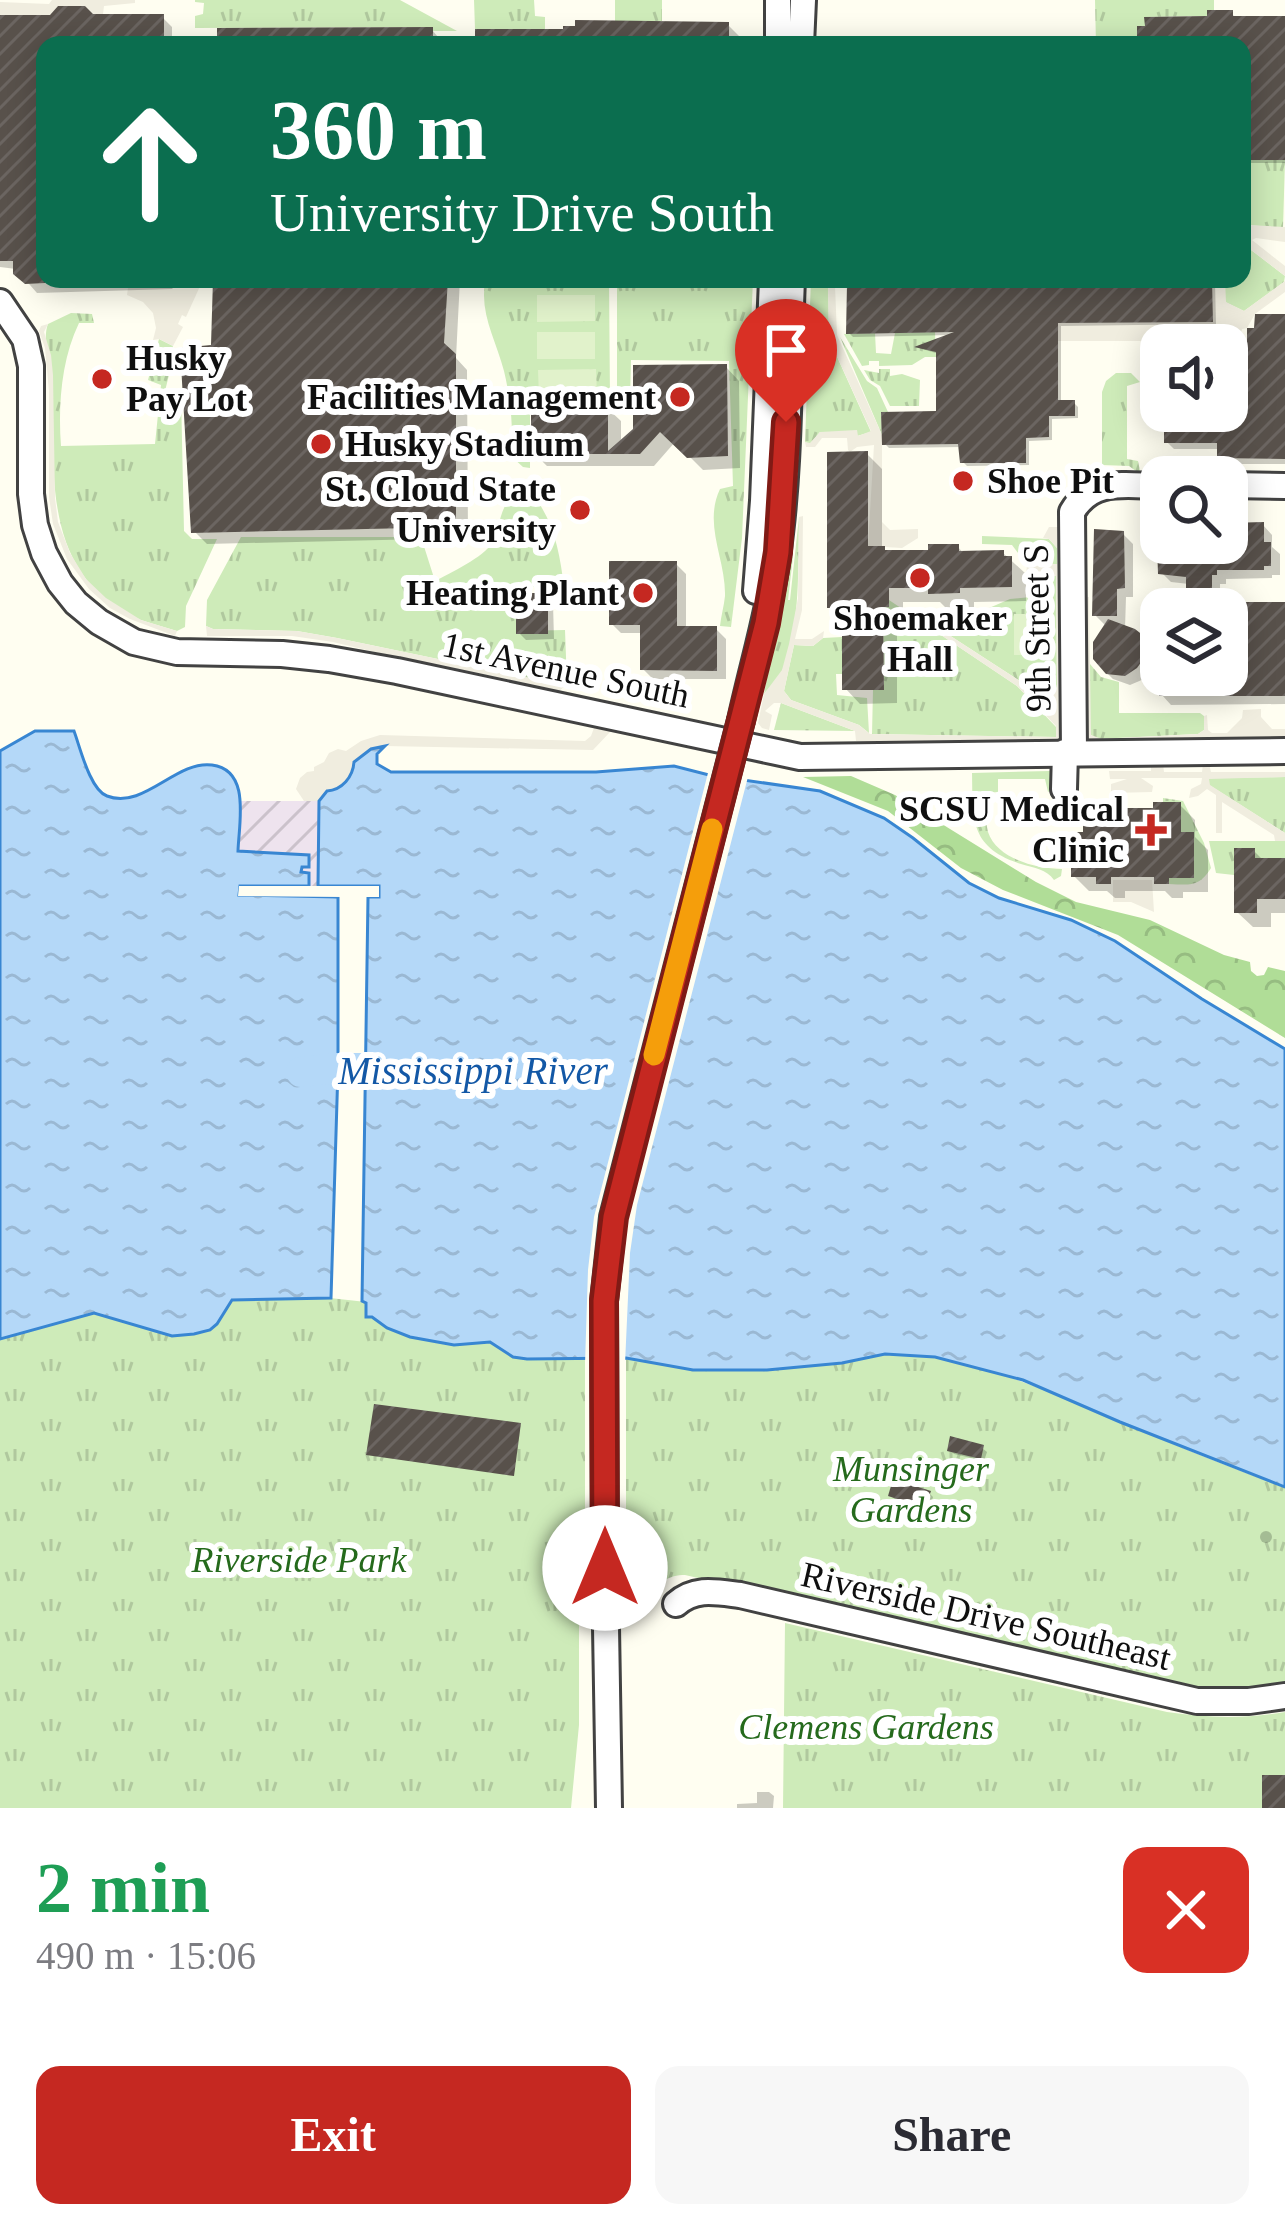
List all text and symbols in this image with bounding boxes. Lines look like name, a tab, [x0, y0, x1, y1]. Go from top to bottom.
icon: ahead	[72, 84, 228, 240]
text: 360 m	[270, 84, 487, 177]
text: University Drive South	[270, 183, 774, 243]
pin	[735, 299, 837, 422]
icon: arrive	[753, 317, 819, 383]
map controls	[1140, 324, 1248, 696]
button: sound	[1140, 324, 1248, 432]
place label: Husky Pay Lot	[126, 338, 247, 419]
marker: Husky Pay Lot	[89, 366, 115, 392]
place label: Facilities Management	[307, 377, 656, 417]
marker: Facilities Management	[667, 384, 693, 410]
place label: Husky Stadium	[345, 424, 584, 464]
marker: Husky Stadium	[308, 431, 334, 457]
button: search	[1140, 456, 1248, 564]
place label: Shoe Pit	[987, 461, 1114, 501]
marker: Shoe Pit	[950, 468, 976, 494]
place label: St. Cloud State University	[325, 469, 556, 550]
marker: St. Cloud State University	[567, 497, 593, 523]
street label: 9th Street S	[1016, 544, 1058, 712]
marker: Shoemaker Hall	[907, 565, 933, 591]
place label: Heating Plant	[406, 573, 619, 613]
marker: Heating Plant	[630, 580, 656, 606]
button: layers	[1140, 588, 1248, 696]
place label: Shoemaker Hall	[833, 598, 1007, 679]
street label: 1st Avenue South	[439, 624, 693, 716]
place label: SCSU Medical Clinic	[899, 789, 1124, 870]
marker: SCSU Medical Clinic	[1135, 814, 1167, 846]
water label: Mississippi River	[337, 1049, 609, 1093]
park label: Munsinger Gardens	[832, 1449, 990, 1530]
position arrow	[542, 1505, 668, 1631]
park label: Riverside Park	[191, 1540, 407, 1580]
street label: Riverside Drive Southeast	[797, 1554, 1175, 1678]
park label: Clemens Gardens	[738, 1707, 994, 1747]
button: close	[1123, 1847, 1249, 1973]
text: 2 min	[36, 1848, 210, 1928]
text: 490 m · 15:06	[36, 1934, 256, 1977]
button: Exit	[36, 2066, 631, 2204]
button: Share	[655, 2066, 1249, 2204]

